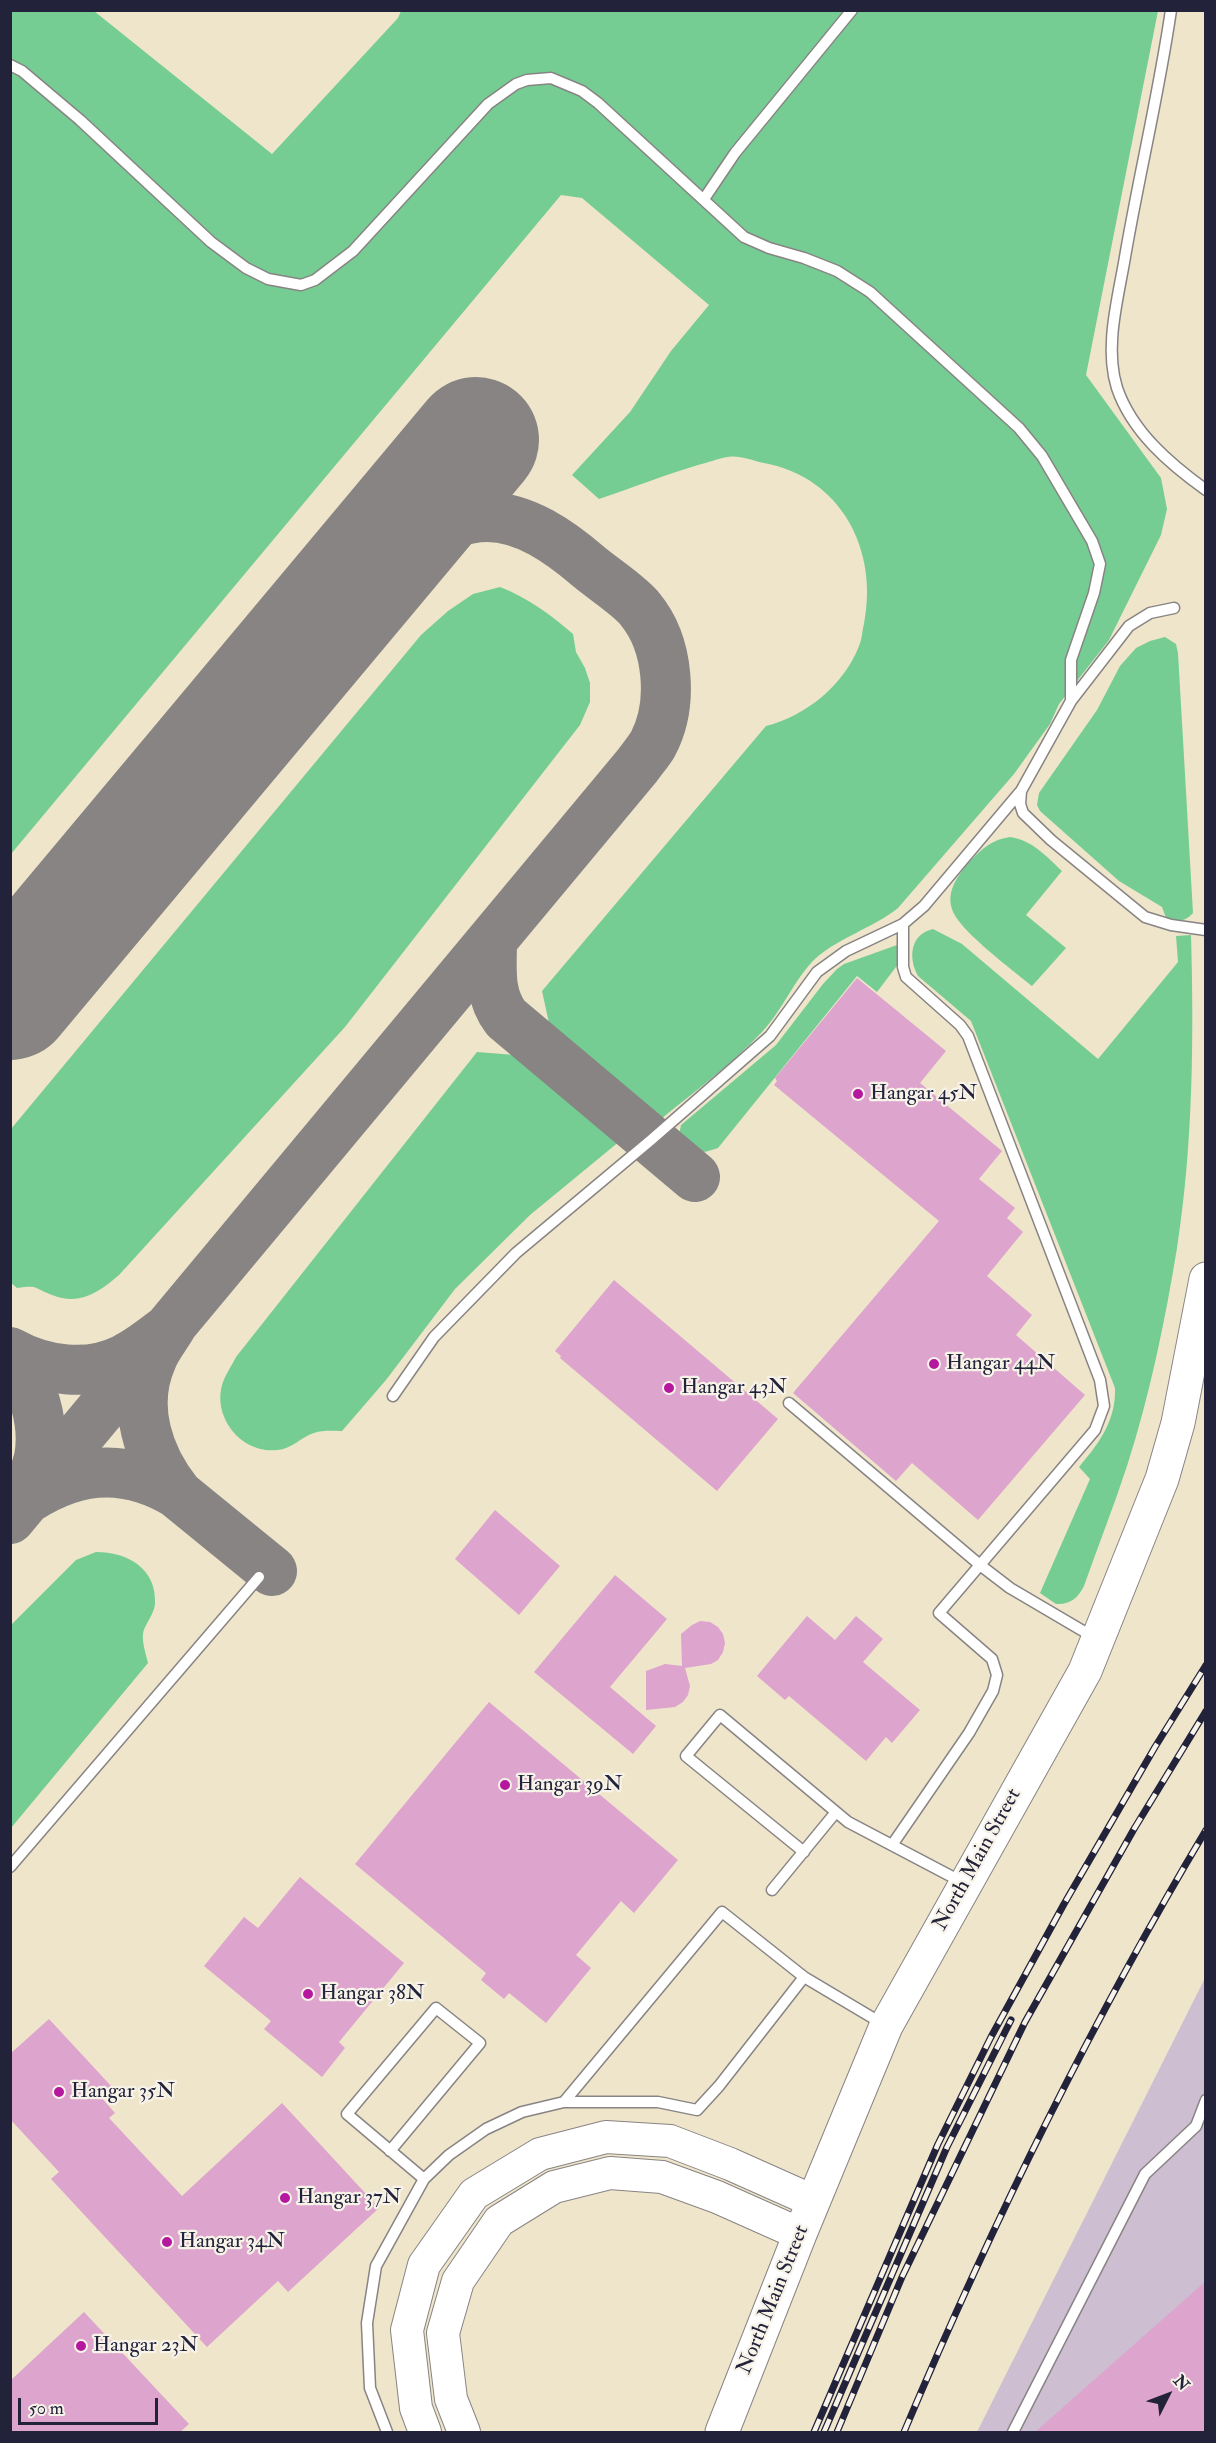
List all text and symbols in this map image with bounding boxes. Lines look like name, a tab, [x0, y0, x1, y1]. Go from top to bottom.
place label: Hangar 45N	[870, 1081, 977, 1107]
marker: Hangar 45N	[851, 1087, 865, 1101]
place label: Hangar 44N	[946, 1351, 1055, 1377]
marker: Hangar 44N	[927, 1357, 941, 1371]
place label: Hangar 43N	[681, 1375, 787, 1401]
marker: Hangar 43N	[662, 1381, 676, 1395]
place label: Hangar 39N	[517, 1772, 623, 1798]
marker: Hangar 39N	[498, 1778, 512, 1792]
street label: North Main Street	[928, 1784, 1028, 1936]
place label: Hangar 38N	[320, 1981, 425, 2007]
marker: Hangar 38N	[301, 1987, 315, 2001]
place label: Hangar 35N	[71, 2079, 175, 2105]
marker: Hangar 35N	[52, 2085, 66, 2099]
place label: Hangar 37N	[297, 2185, 401, 2211]
marker: Hangar 37N	[278, 2191, 292, 2205]
street label: North Main Street	[733, 2222, 815, 2378]
place label: Hangar 34N	[179, 2229, 285, 2255]
marker: Hangar 34N	[160, 2235, 174, 2249]
place label: Hangar 23N	[93, 2333, 198, 2359]
marker: Hangar 23N	[74, 2339, 88, 2353]
north arrow	[1138, 2365, 1198, 2425]
text: N	[1169, 2371, 1194, 2395]
scale bar	[21, 2386, 160, 2424]
text: 50 m	[29, 2397, 64, 2420]

